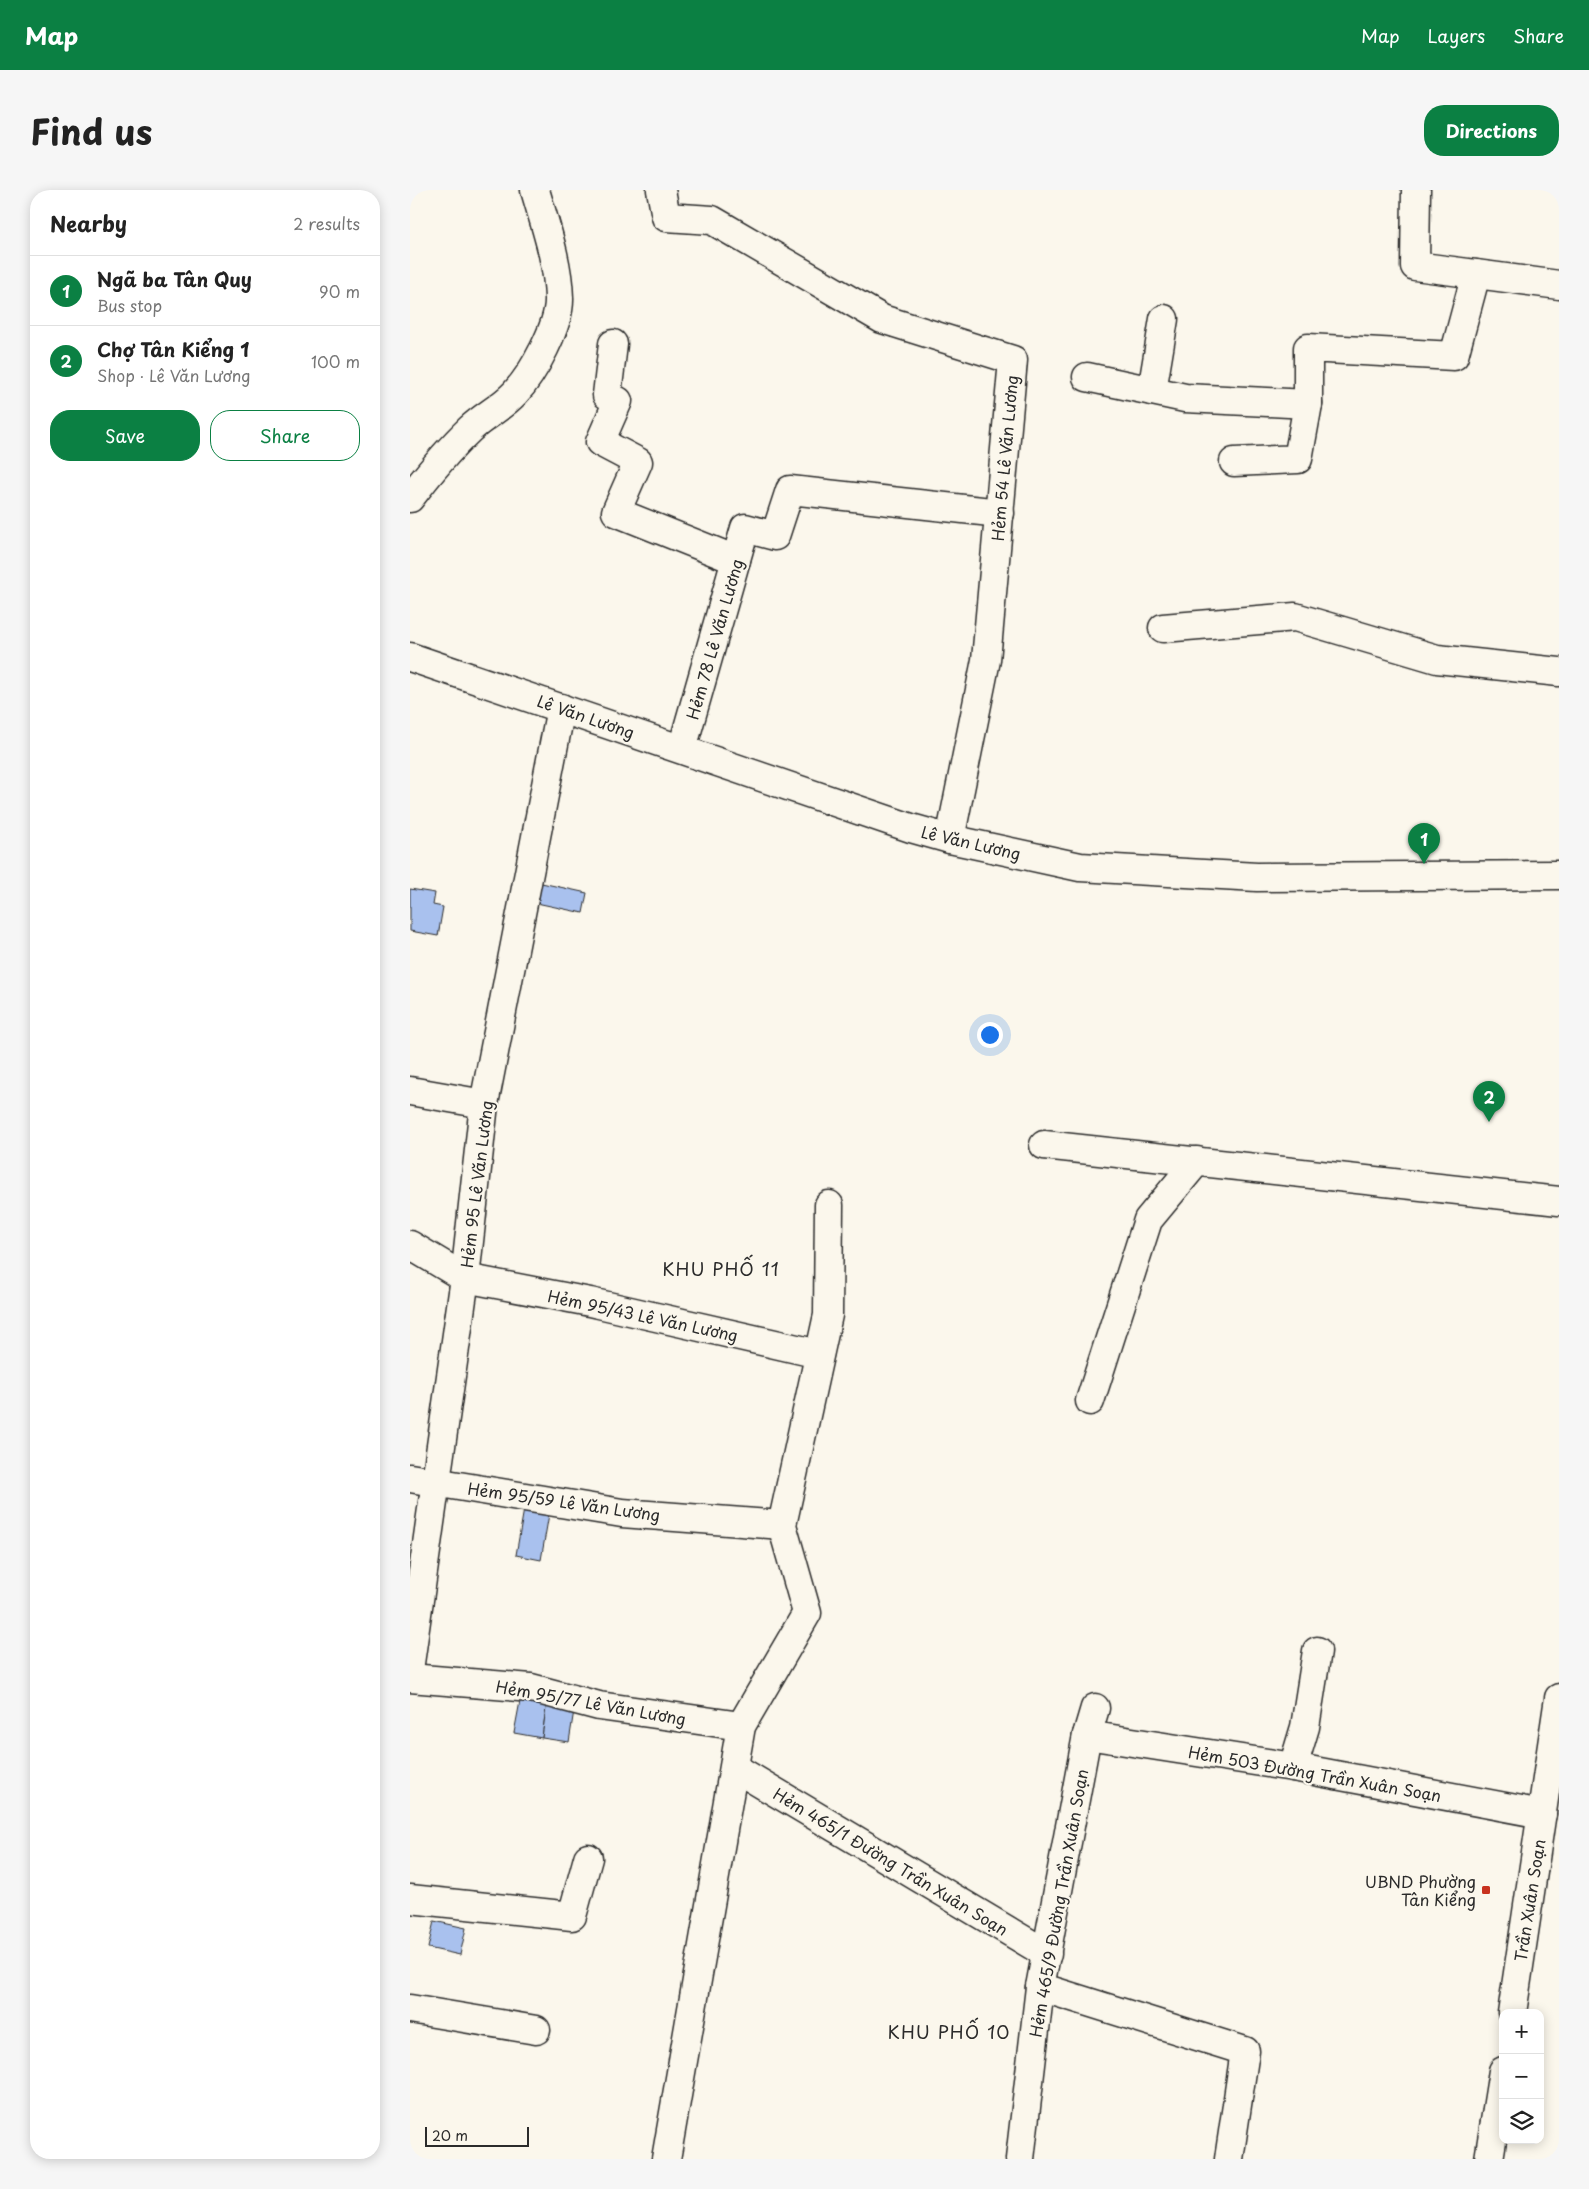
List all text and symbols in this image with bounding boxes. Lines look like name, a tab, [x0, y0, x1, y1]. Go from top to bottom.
text: Map	[25, 17, 78, 53]
text: Map	[1361, 22, 1400, 49]
text: Layers	[1428, 22, 1485, 49]
text: Share	[1513, 22, 1564, 49]
text: Find us	[30, 104, 152, 157]
button: Directions	[1424, 105, 1559, 156]
text: Nearby	[50, 207, 127, 239]
text: 2 results	[293, 211, 360, 235]
text: Ngã ba Tân Quy	[97, 265, 252, 293]
text: 1	[62, 279, 70, 303]
text: 90 m	[319, 279, 360, 303]
text: Bus stop	[97, 293, 162, 317]
text: Chợ Tân Kiểng 1	[97, 335, 249, 363]
text: 2	[60, 349, 72, 373]
text: 100 m	[311, 349, 360, 373]
text: Shop · Lê Văn Lương	[97, 363, 250, 387]
street label: Hẻm 54 Lê Văn Lương	[985, 374, 1023, 542]
button: Save	[50, 410, 200, 461]
button: Share	[210, 410, 360, 461]
street label: Hẻm 78 Lê Văn Lương	[680, 556, 748, 722]
street label: Lê Văn Lương	[534, 688, 638, 744]
street label: Lê Văn Lương	[919, 819, 1023, 865]
pin: 1	[1408, 823, 1440, 864]
your location	[977, 1022, 1003, 1048]
pin: 2	[1473, 1081, 1505, 1122]
street label: Hẻm 95 Lê Văn Lương	[454, 1099, 498, 1269]
district label: KHU PHỐ 11	[662, 1254, 780, 1282]
street label: Hẻm 95/43 Lê Văn Lương	[546, 1283, 740, 1347]
street label: Hẻm 95/59 Lê Văn Lương	[466, 1476, 662, 1526]
street label: Hẻm 95/77 Lê Văn Lương	[494, 1673, 688, 1731]
street label: Hẻm 503 Đường Trần Xuân Soạn	[1187, 1739, 1443, 1807]
street label: Hẻm 465/9 Đường Trần Xuân Soạn	[1023, 1767, 1093, 2039]
street label: Hẻm 465/1 Đường Trần Xuân Soạn	[769, 1781, 1013, 1941]
street label: Trần Xuân Soạn	[1507, 1837, 1551, 1963]
place label: UBND Phường Tân Kiểng	[1365, 1869, 1476, 1911]
marker: UBND Phường Tân Kiểng	[1480, 1884, 1492, 1896]
map controls	[1499, 2009, 1544, 2144]
button: +	[1499, 2009, 1544, 2054]
district label: KHU PHỐ 10	[888, 2017, 1010, 2045]
button: −	[1499, 2054, 1544, 2099]
button: layers	[1499, 2099, 1544, 2144]
scale bar	[425, 2124, 529, 2147]
text: 20 m	[432, 2125, 468, 2146]

